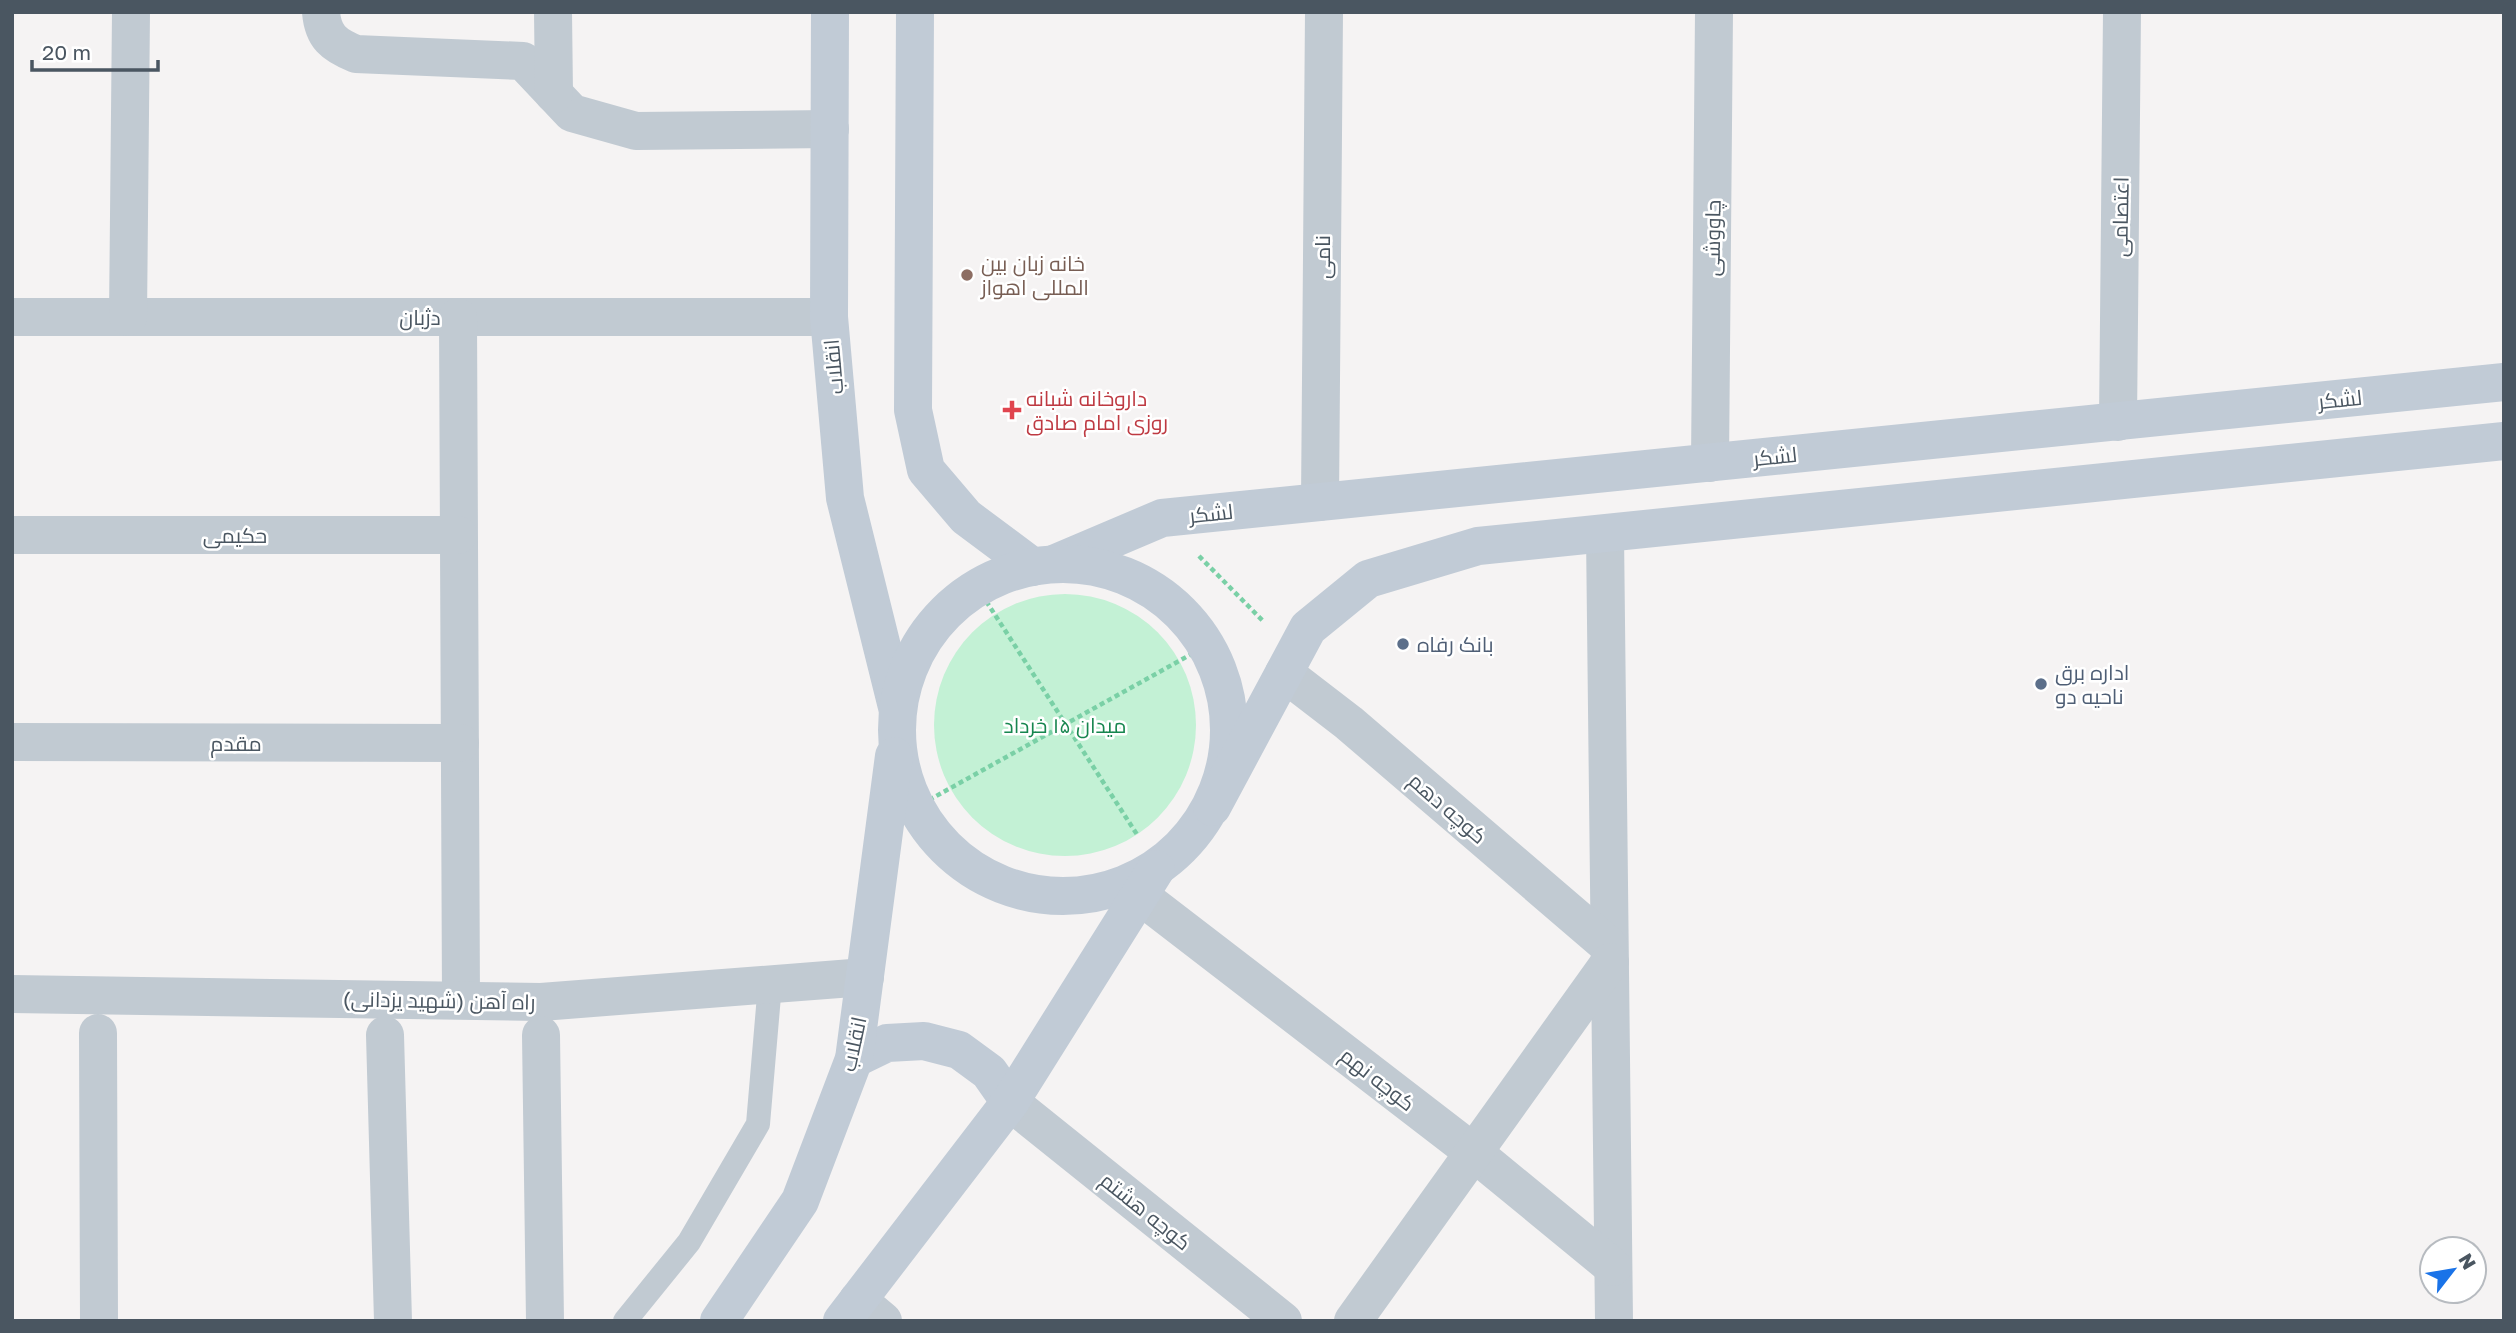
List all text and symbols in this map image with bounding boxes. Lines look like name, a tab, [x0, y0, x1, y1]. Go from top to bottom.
scale bar	[32, 28, 158, 72]
text: 20 m	[42, 39, 91, 65]
street label: اعتصامی	[2106, 177, 2135, 257]
street label: چاووشی	[1698, 199, 1728, 277]
street label: نامی	[1309, 235, 1336, 279]
place label: خانه زبان بین المللی اهواز	[980, 250, 1089, 301]
marker: خانه زبان بین المللی اهواز	[959, 267, 975, 283]
street label: دژبان	[399, 304, 441, 331]
street label: انقلاب	[818, 338, 848, 396]
street label: لشکر	[2316, 384, 2363, 414]
place label: داروخانه شبانه روزی امام صادق	[1026, 385, 1168, 437]
marker: داروخانه شبانه روزی امام صادق	[1004, 402, 1020, 418]
street label: لشکر	[1751, 441, 1798, 471]
street label: لشکر	[1187, 498, 1234, 528]
street label: حکیمی	[203, 522, 267, 549]
place label: بانک رفاه	[1417, 631, 1494, 657]
marker: بانک رفاه	[1395, 636, 1411, 652]
place label: اداره برق ناحیه دو	[2055, 659, 2130, 709]
marker: اداره برق ناحیه دو	[2033, 676, 2049, 692]
park label: میدان ۱۵ خرداد	[1004, 712, 1126, 739]
street label: مقدم	[210, 730, 262, 758]
street label: کوچه دهم	[1402, 767, 1492, 850]
street label: راه آهن (شهید یزدانی)	[342, 985, 536, 1016]
street label: انقلاب	[835, 1014, 871, 1074]
street label: کوچه نهم	[1334, 1042, 1421, 1118]
street label: کوچه هشتم	[1094, 1167, 1197, 1257]
north arrow	[2418, 1235, 2488, 1305]
text: N	[2454, 1249, 2482, 1273]

